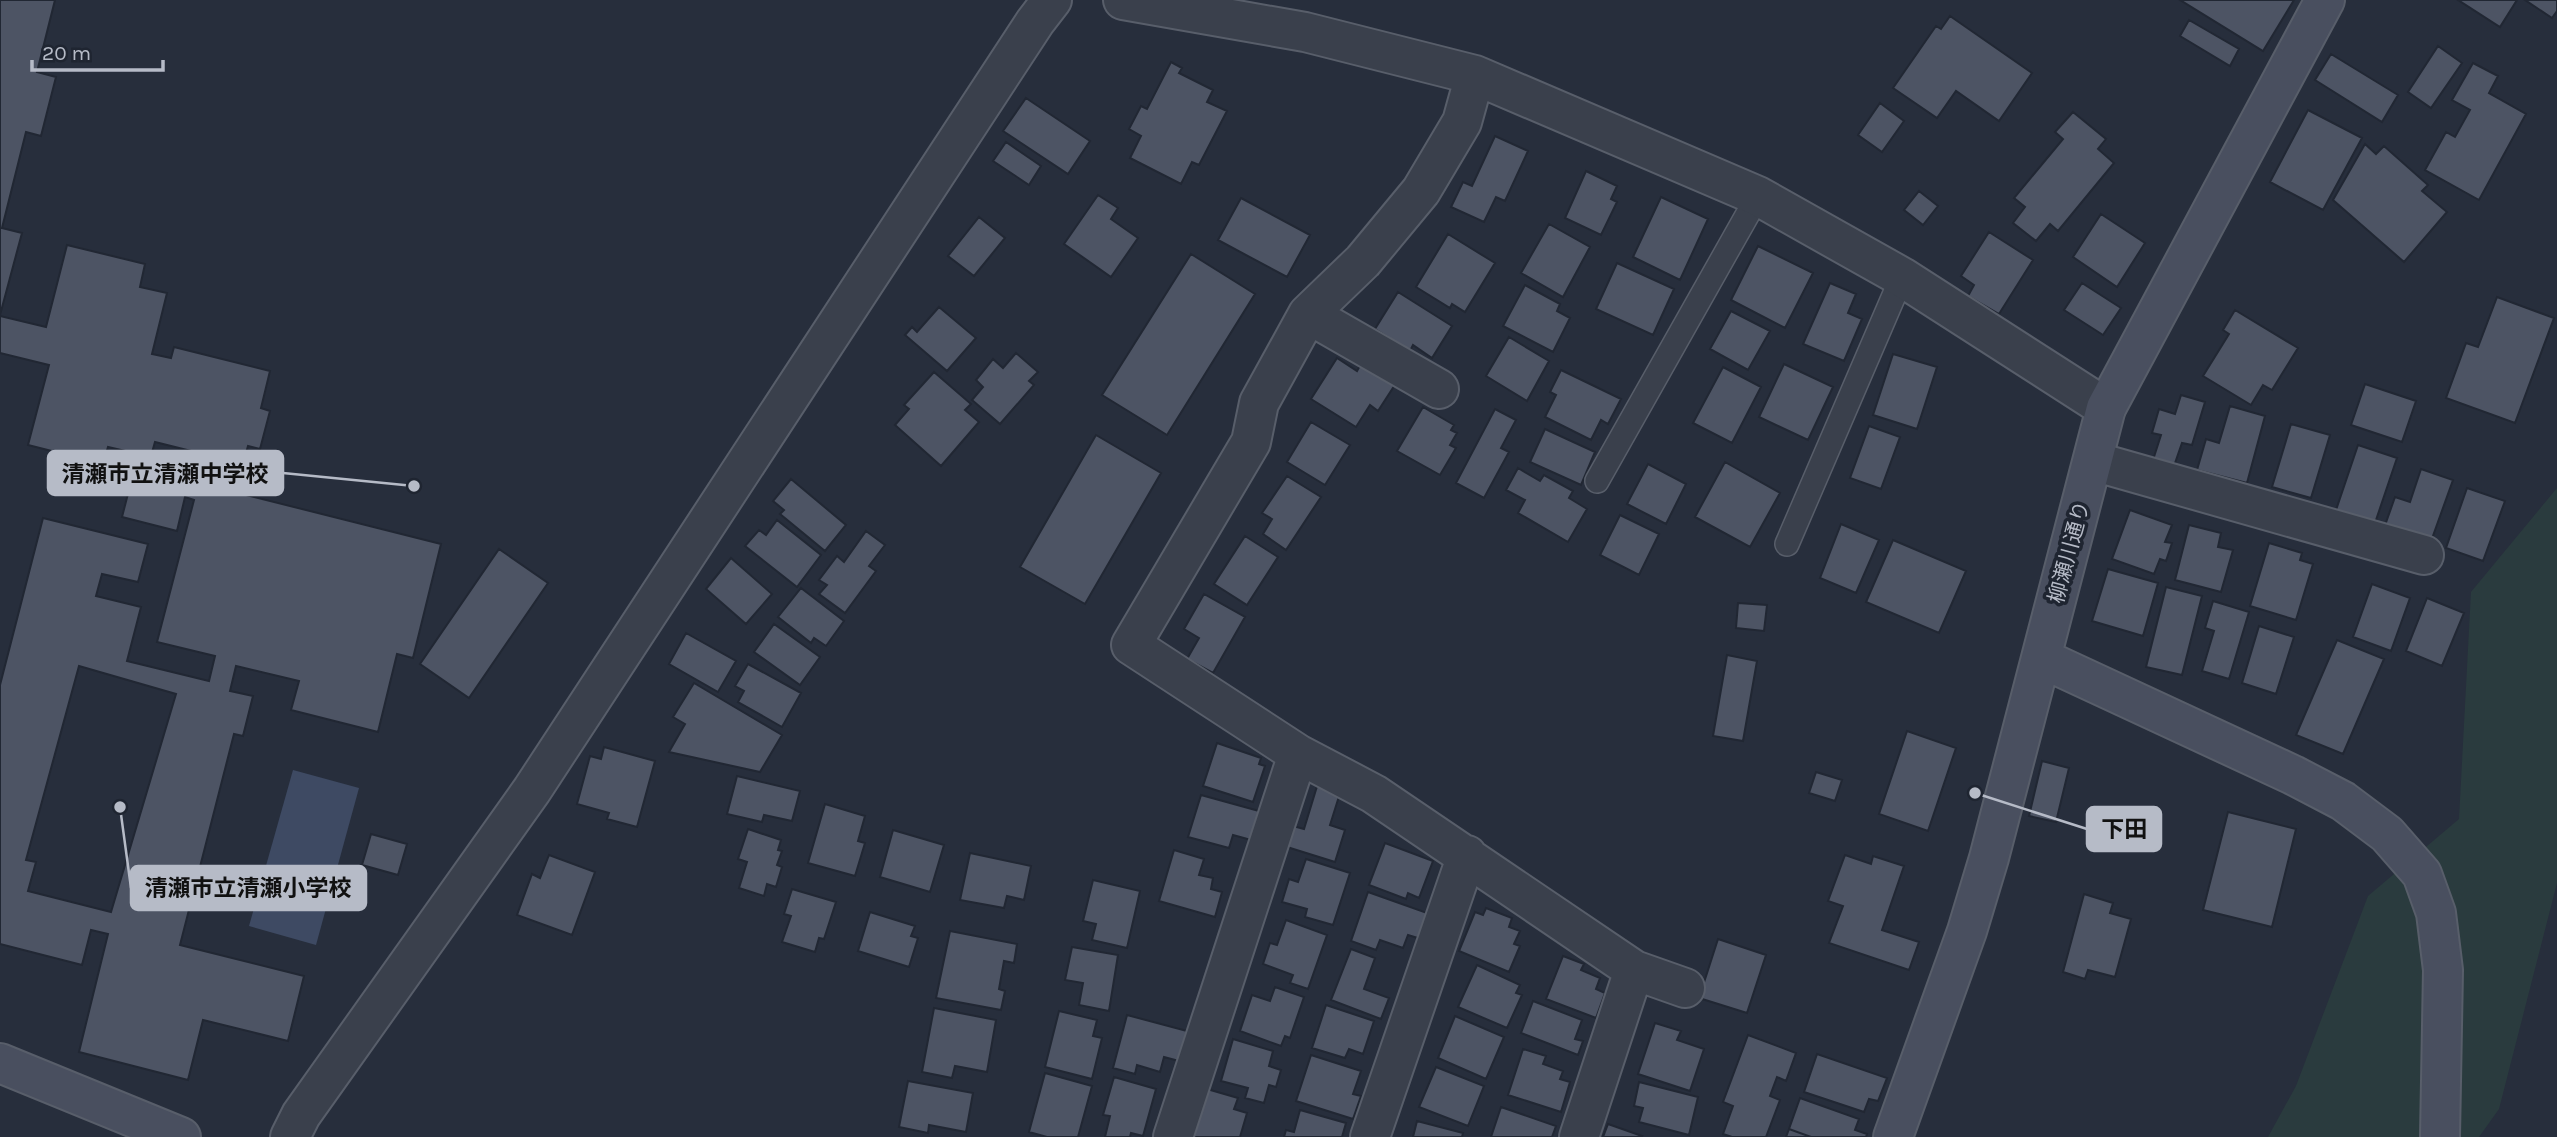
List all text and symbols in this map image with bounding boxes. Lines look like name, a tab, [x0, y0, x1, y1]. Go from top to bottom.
scale bar	[32, 28, 163, 72]
text: 20 m	[42, 41, 91, 65]
callout: 清瀬市立清瀬中学校	[48, 451, 283, 495]
text: 清瀬市立清瀬中学校	[62, 461, 269, 488]
street label: 柳瀬川通り	[2044, 498, 2094, 606]
callout: 下田	[2087, 807, 2161, 851]
text: 下田	[2101, 816, 2147, 843]
callout: 清瀬市立清瀬小学校	[131, 866, 366, 910]
text: 清瀬市立清瀬小学校	[145, 875, 352, 902]

